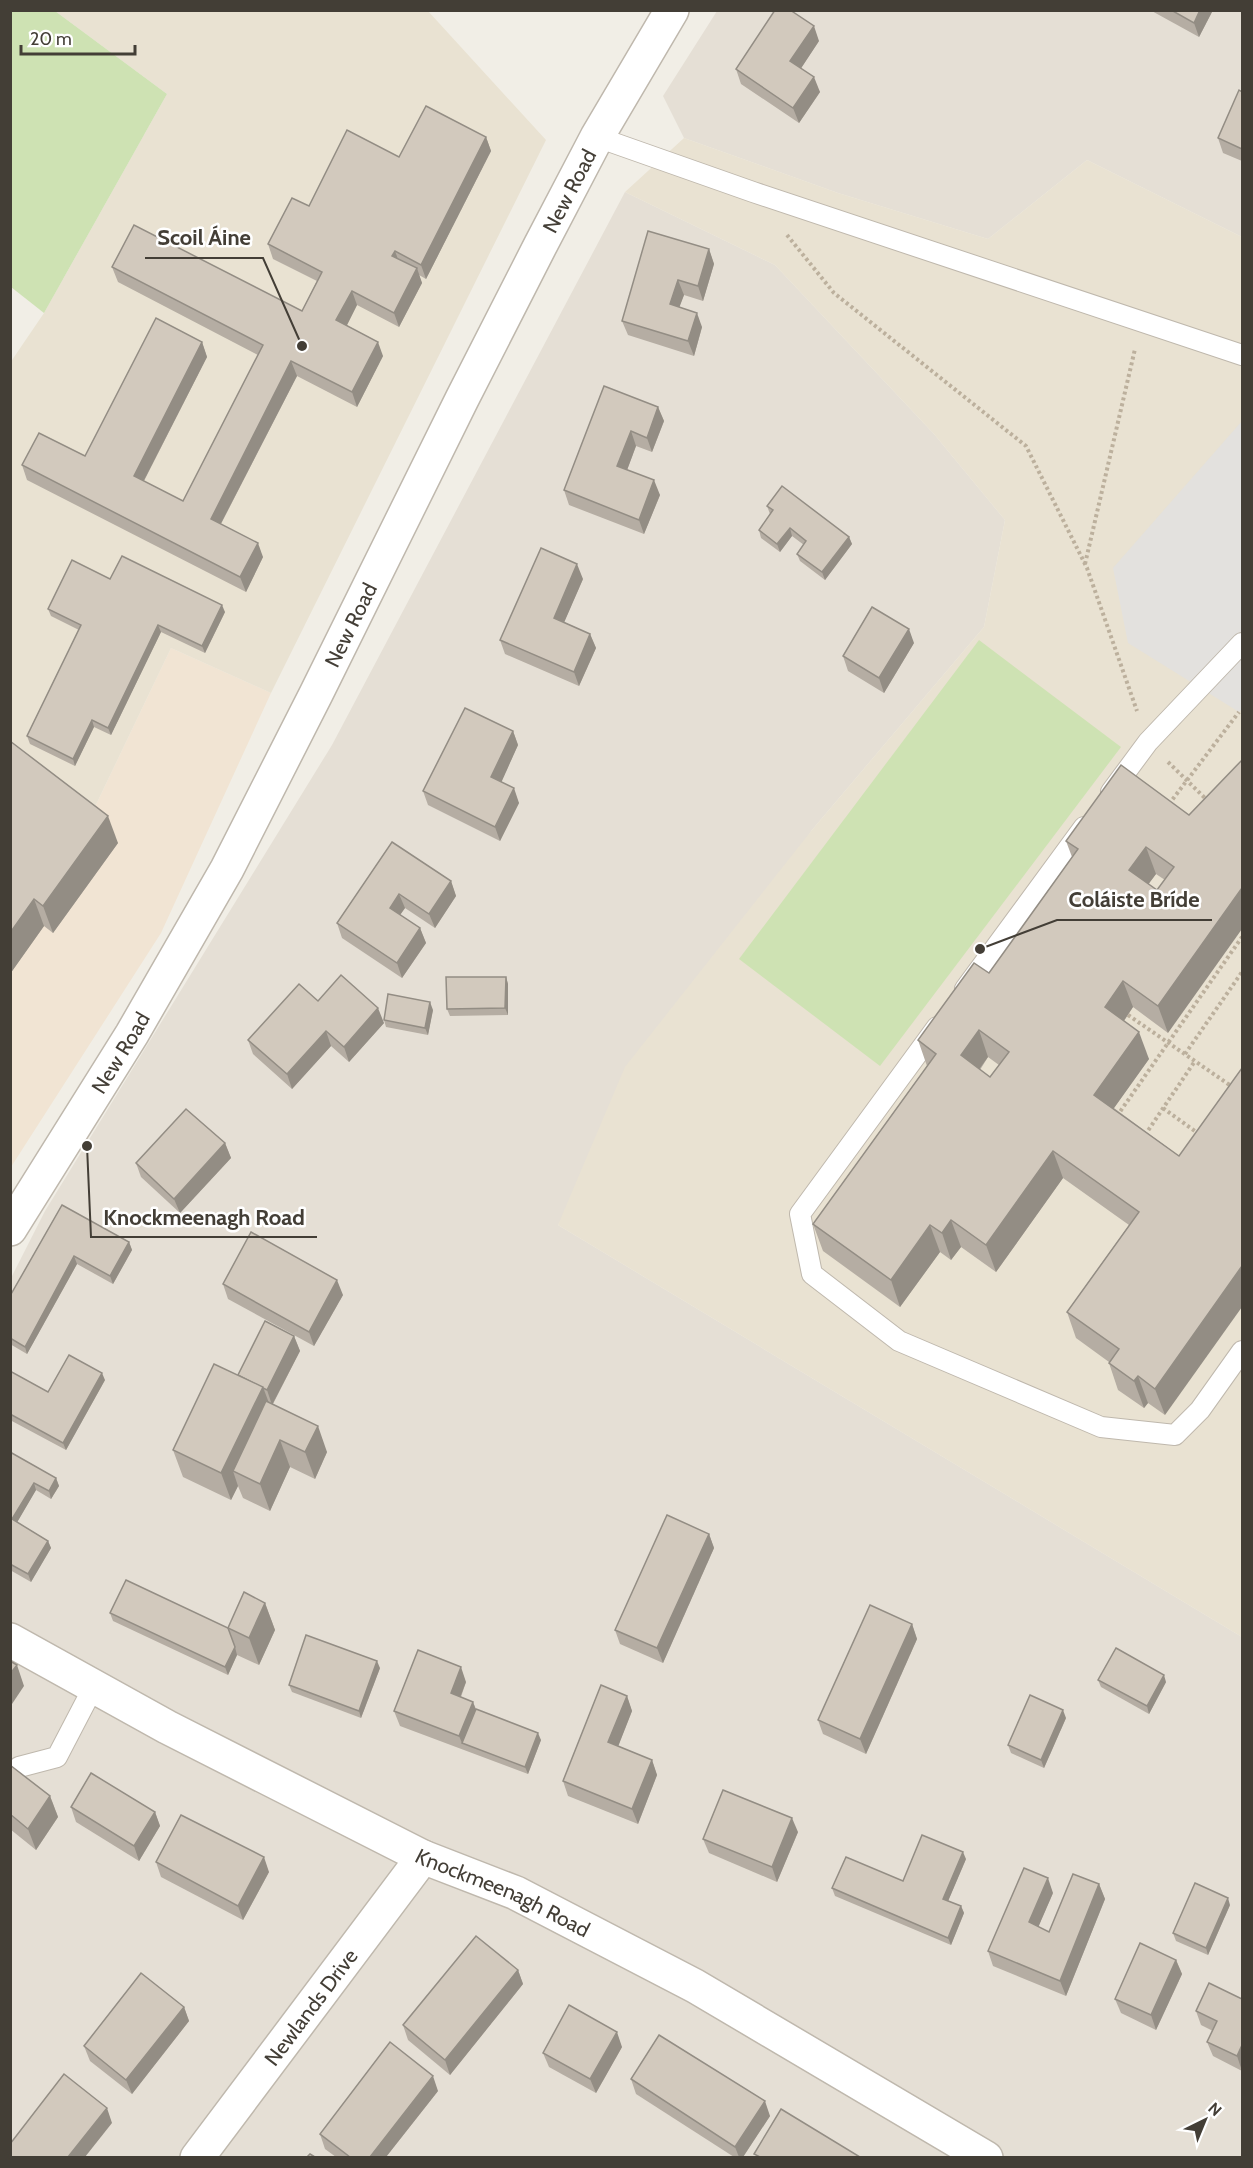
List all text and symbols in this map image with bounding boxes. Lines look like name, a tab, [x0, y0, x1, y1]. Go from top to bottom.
scale bar	[21, 18, 135, 56]
text: 20 m	[30, 28, 72, 50]
street label: New Road	[537, 145, 601, 237]
callout: Scoil Áine	[145, 218, 263, 258]
text: Scoil Áine	[157, 224, 251, 251]
street label: New Road	[319, 579, 382, 671]
callout: Coláiste Bríde	[1057, 880, 1212, 920]
text: Coláiste Bríde	[1069, 886, 1199, 913]
street label: New Road	[86, 1007, 155, 1098]
callout: Knockmeenagh Road	[91, 1197, 317, 1237]
text: Knockmeenagh Road	[103, 1204, 305, 1231]
street label: Knockmeenagh Road	[411, 1843, 594, 1942]
street label: Newlands Drive	[259, 1943, 363, 2070]
north arrow	[1175, 2090, 1235, 2150]
text: N	[1204, 2099, 1226, 2120]

